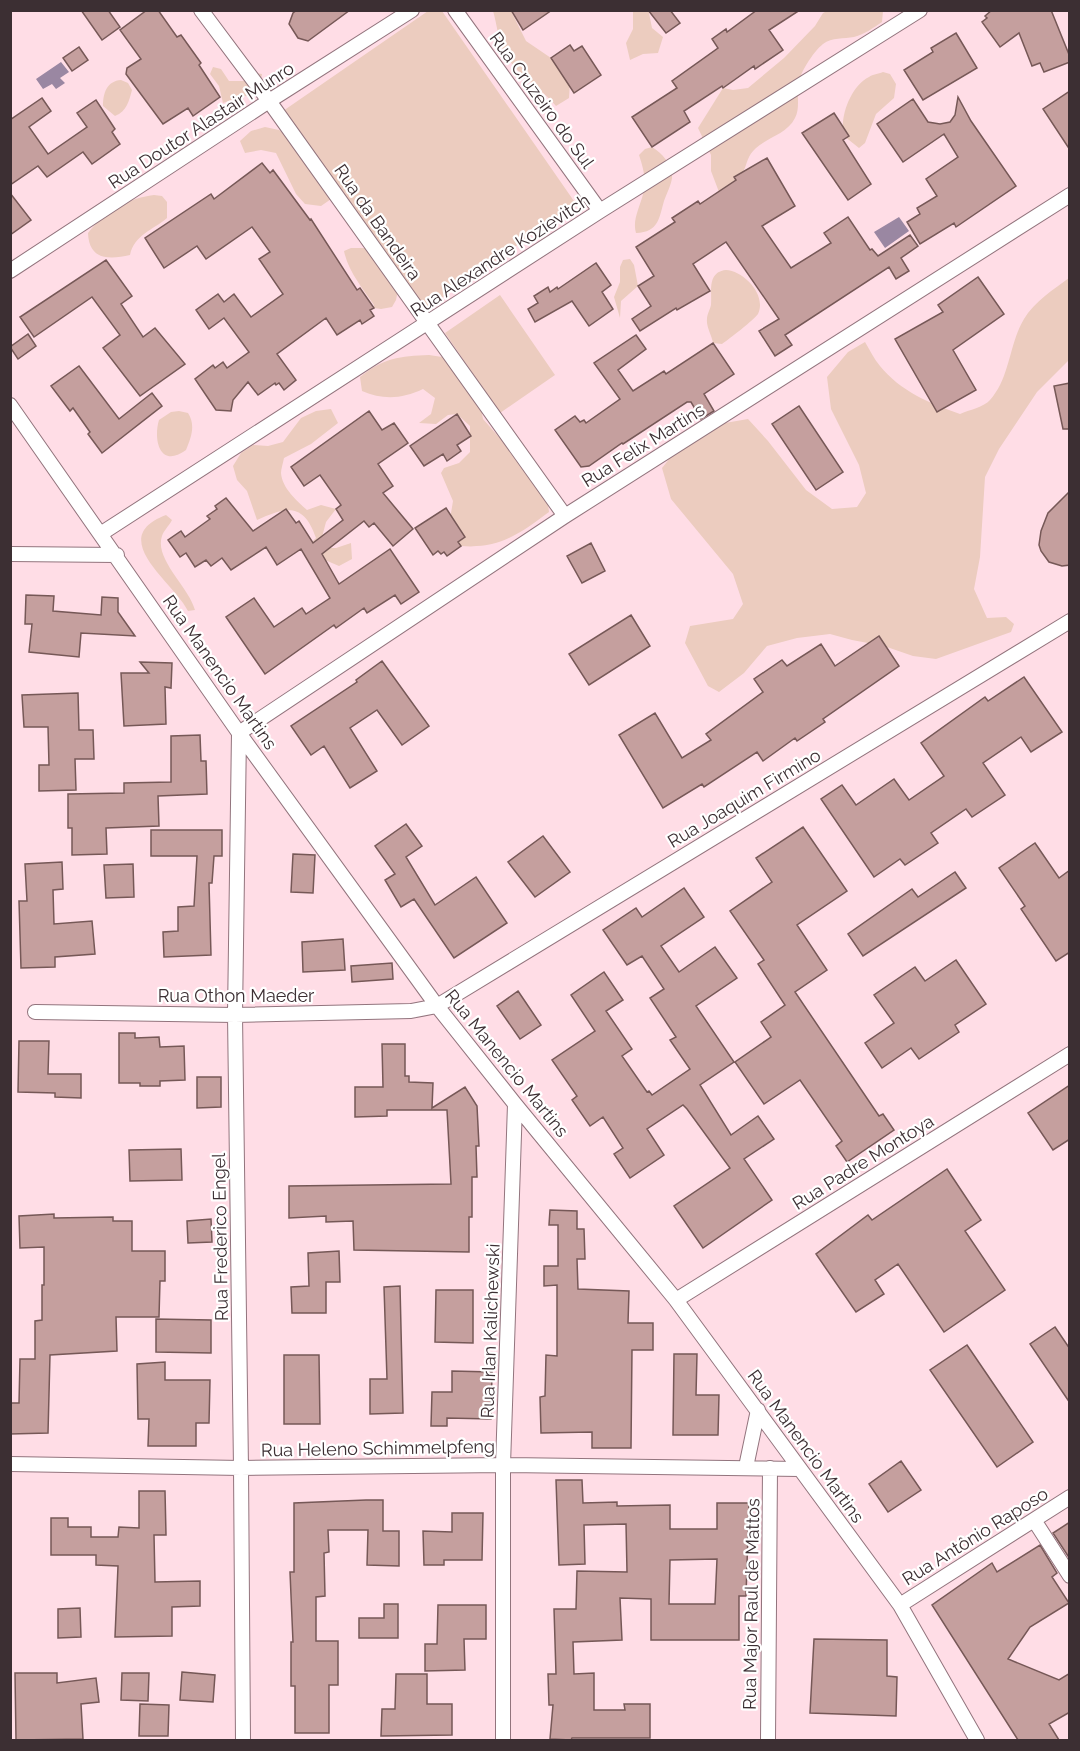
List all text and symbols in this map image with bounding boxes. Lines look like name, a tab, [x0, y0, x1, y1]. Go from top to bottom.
street label: Rua Cruzeiro do Sul	[485, 28, 599, 172]
street label: Rua Doutor Alastair Munro	[104, 57, 298, 193]
street label: Rua da Bandeira	[330, 160, 426, 284]
street label: Rua Alexandre Kozievitch	[406, 189, 594, 321]
street label: Rua Felix Martins	[578, 399, 708, 491]
street label: Rua Manencio Martins	[159, 591, 281, 754]
street label: Rua Joaquim Firmino	[664, 744, 824, 852]
street label: Rua Othon Maeder	[158, 985, 315, 1006]
street label: Rua Manencio Martins	[441, 985, 573, 1141]
street label: Rua Padre Montoya	[789, 1110, 937, 1214]
street label: Rua Frederico Engel	[208, 1153, 232, 1321]
street label: Rua Irlan Kalichewski	[476, 1243, 504, 1419]
street label: Rua Manencio Martins	[743, 1365, 869, 1527]
street label: Rua Heleno Schimmelpfeng	[261, 1435, 495, 1461]
street label: Rua Antônio Raposo	[898, 1483, 1052, 1589]
street label: Rua Major Raul de Mattos	[739, 1498, 763, 1710]

